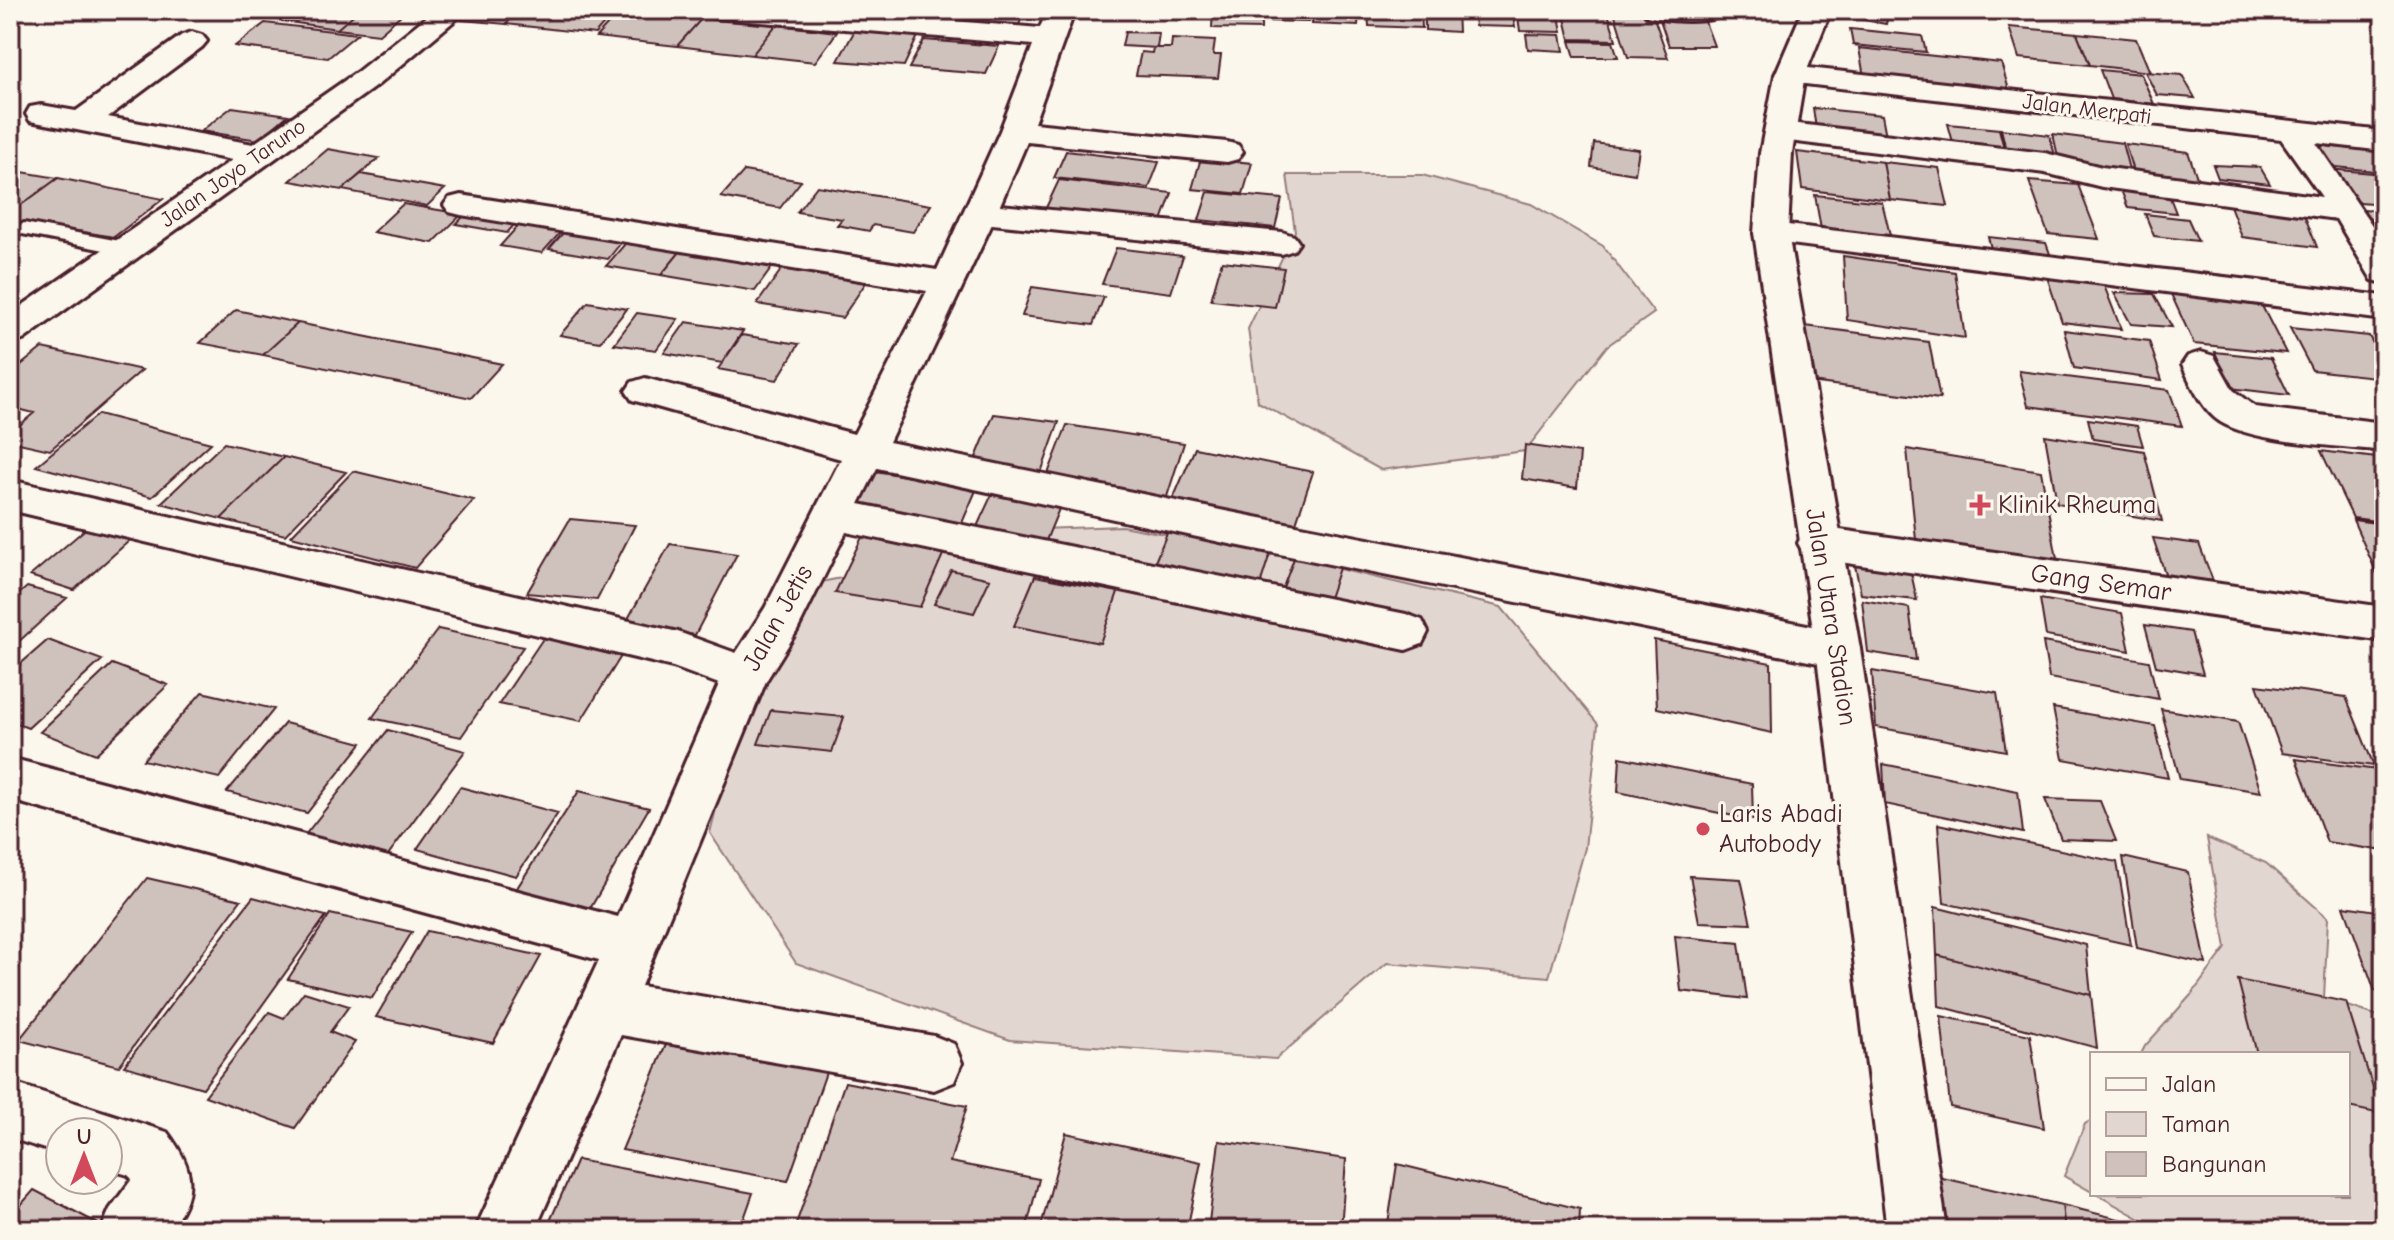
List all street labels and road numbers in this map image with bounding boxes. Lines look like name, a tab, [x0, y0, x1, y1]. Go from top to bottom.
street label: Jalan Merpati	[2021, 88, 2153, 130]
street label: Jalan Joyo Taruno	[155, 113, 311, 233]
street label: Jalan Utara Stadion	[1799, 506, 1863, 728]
street label: Gang Semar	[2029, 558, 2174, 608]
street label: Jalan Jetis	[737, 560, 819, 676]

